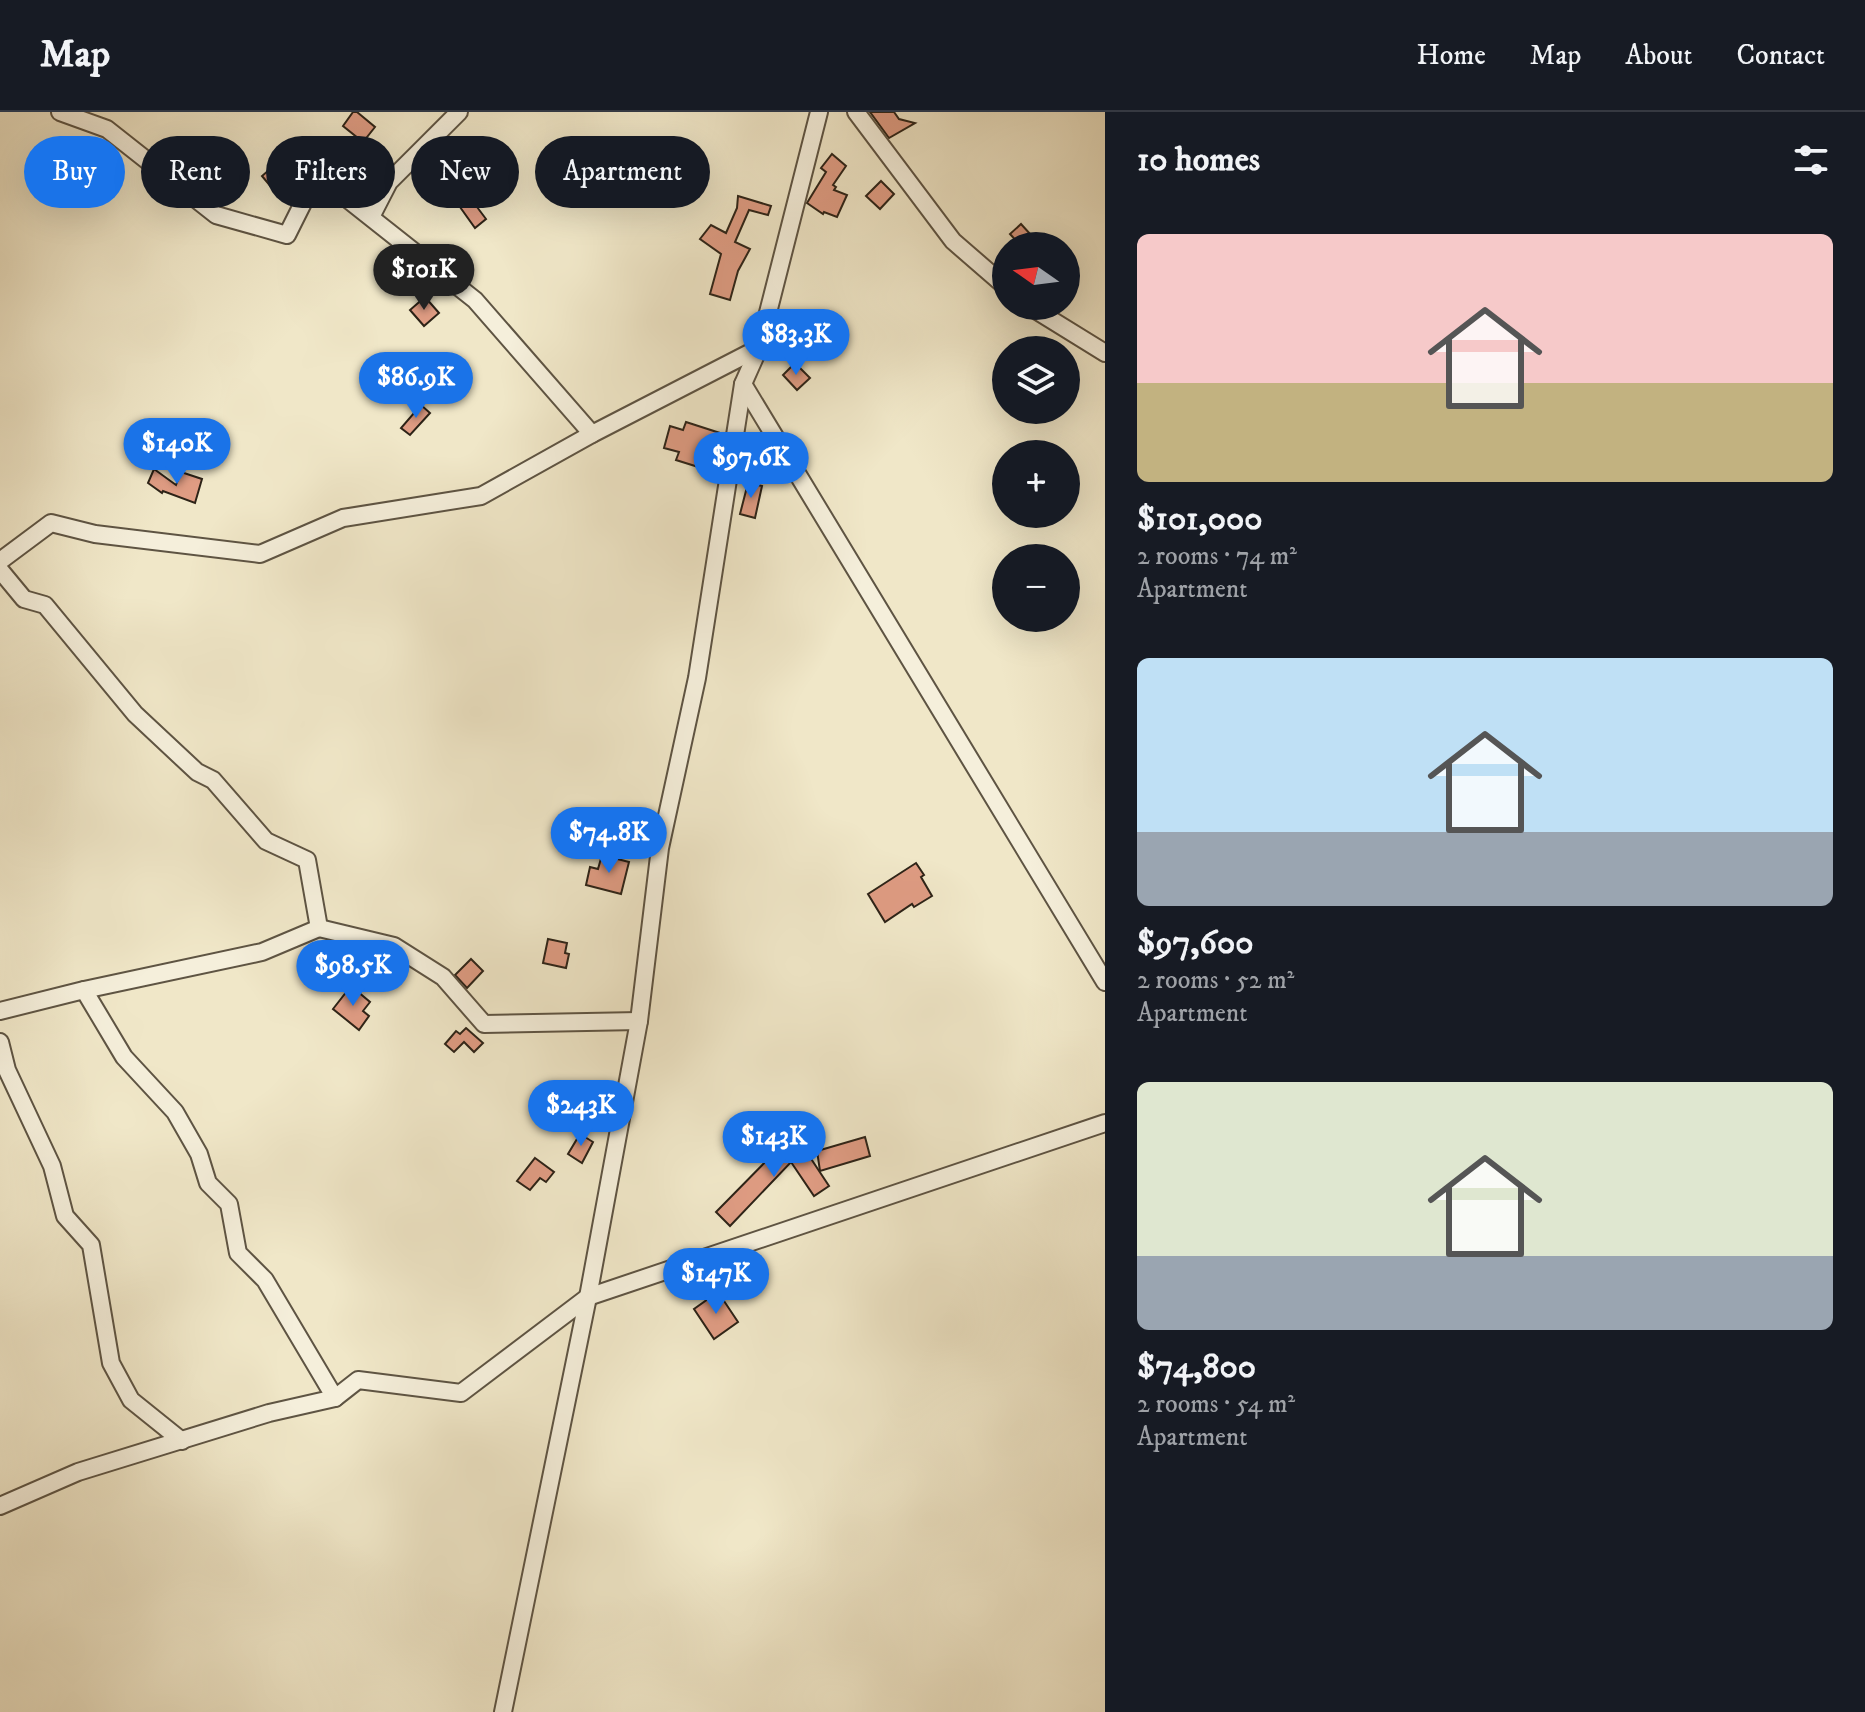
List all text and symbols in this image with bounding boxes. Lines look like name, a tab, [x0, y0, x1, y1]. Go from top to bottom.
text: Map	[40, 31, 110, 79]
text: Home	[1417, 38, 1486, 73]
text: Map	[1530, 38, 1581, 73]
text: About	[1625, 38, 1692, 73]
text: Contact	[1736, 38, 1825, 73]
chip: Buy	[24, 136, 125, 208]
chip: Rent	[141, 136, 250, 208]
chip: Filters	[266, 136, 395, 208]
chip: New	[411, 136, 519, 208]
chip: Apartment	[535, 136, 710, 208]
icon: filters	[1789, 138, 1833, 182]
text: 10 homes	[1137, 139, 1260, 181]
north arrow	[992, 232, 1080, 320]
map controls	[992, 232, 1080, 632]
pin: $101K	[368, 244, 480, 312]
text: $101K	[391, 253, 457, 286]
icon: home	[1413, 286, 1557, 430]
pin: $83.3K	[731, 309, 861, 377]
text: $83.3K	[760, 318, 832, 351]
button: layers	[992, 336, 1080, 424]
pin: $86.9K	[351, 352, 481, 420]
text: $86.9K	[377, 361, 455, 394]
pin: $140K	[121, 418, 233, 486]
text: $140K	[142, 427, 212, 460]
pin: $97.6K	[686, 432, 816, 500]
button: +	[992, 440, 1080, 528]
text: $97.6K	[712, 441, 790, 474]
text: $101,000	[1137, 498, 1263, 540]
text: 2 rooms · 74 m²	[1137, 540, 1297, 573]
button: −	[992, 544, 1080, 632]
text: Apartment	[1137, 573, 1248, 606]
icon: home	[1413, 710, 1557, 854]
pin: $74.8K	[544, 807, 674, 875]
text: $74.8K	[569, 816, 649, 849]
text: $97,600	[1137, 922, 1254, 964]
pin: $98.5K	[288, 940, 418, 1008]
text: $98.5K	[314, 949, 392, 982]
text: 2 rooms · 52 m²	[1137, 964, 1294, 997]
text: Apartment	[1137, 997, 1248, 1030]
pin: $243K	[525, 1080, 637, 1148]
text: $243K	[546, 1089, 616, 1122]
pin: $143K	[718, 1111, 830, 1179]
text: $143K	[741, 1120, 807, 1153]
icon: home	[1413, 1134, 1557, 1278]
pin: $147K	[660, 1248, 772, 1316]
text: $147K	[681, 1257, 751, 1290]
text: $74,800	[1137, 1346, 1256, 1388]
text: 2 rooms · 54 m²	[1137, 1388, 1295, 1421]
text: Apartment	[1137, 1421, 1248, 1454]

